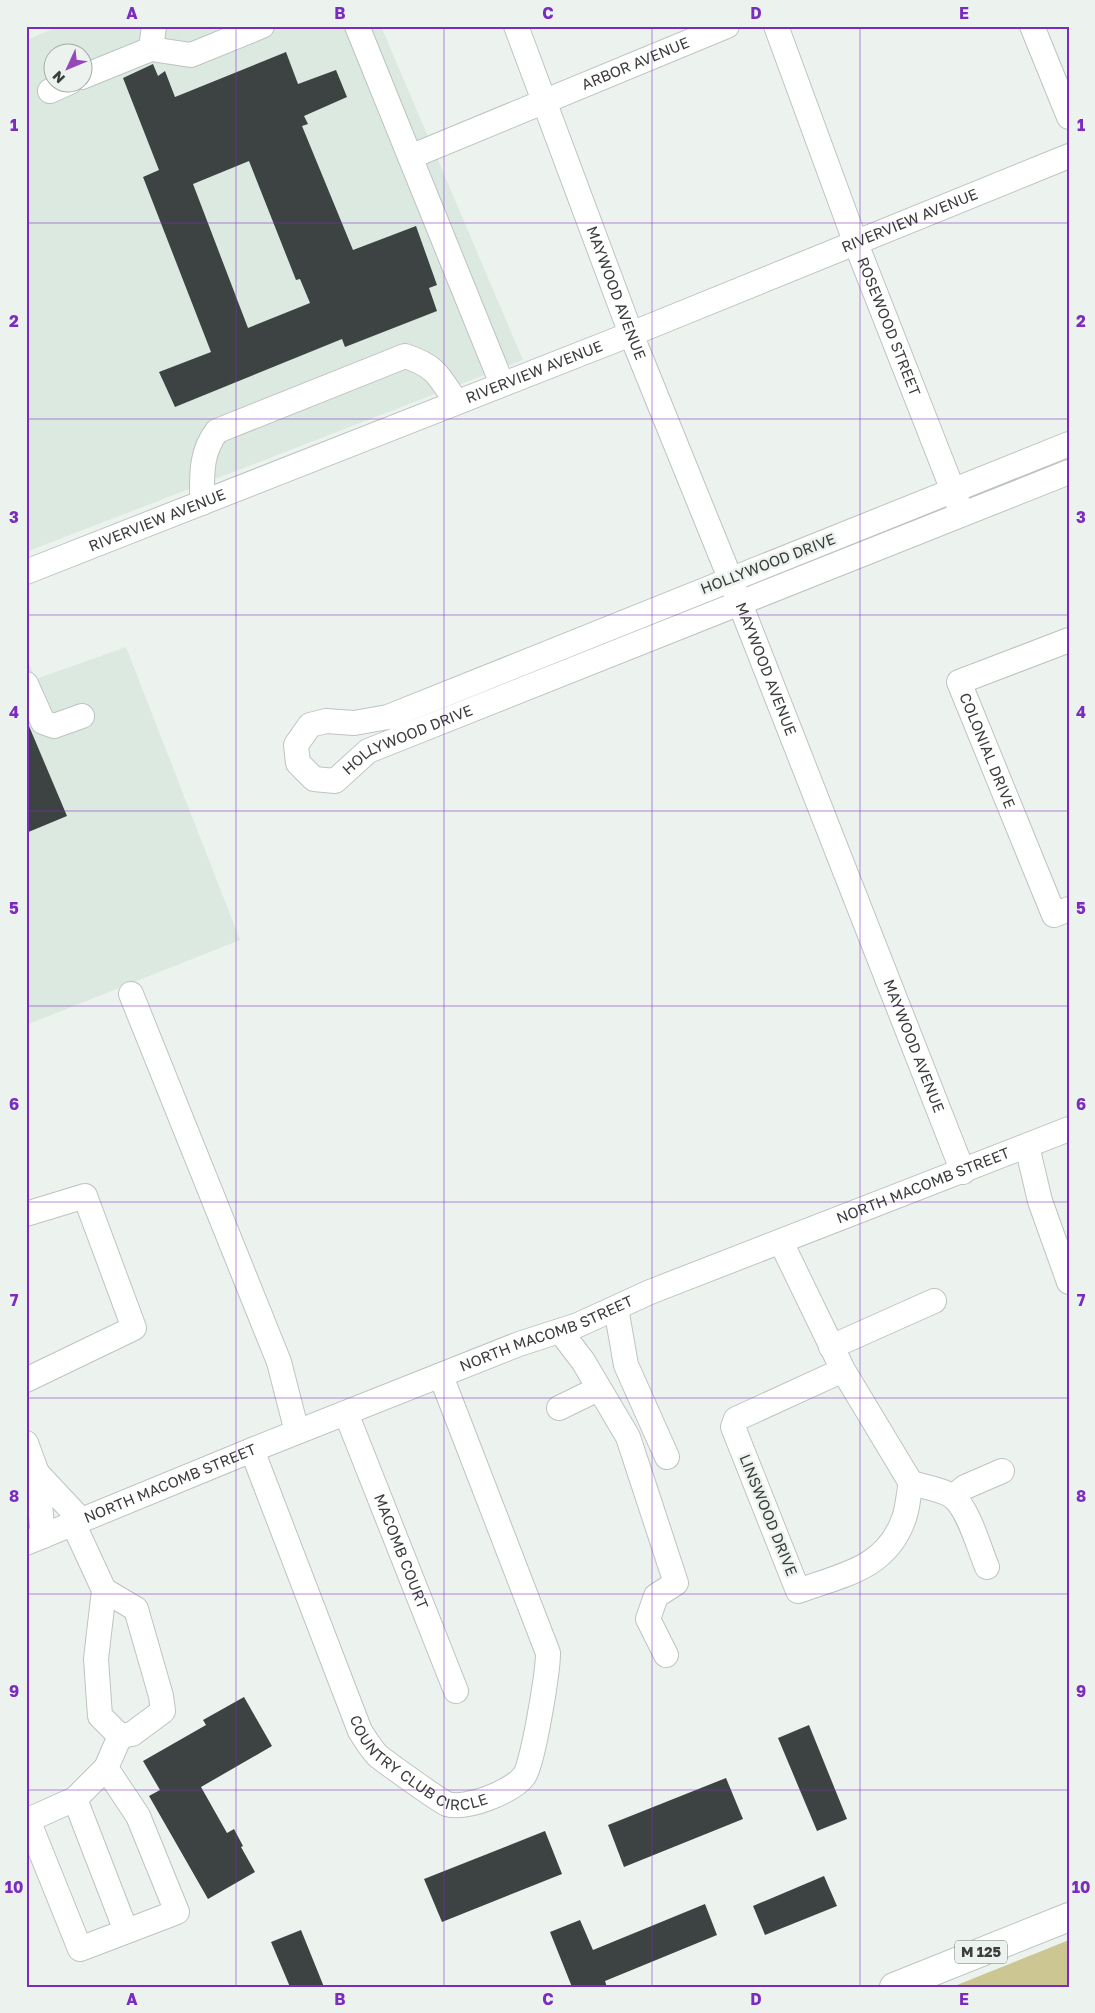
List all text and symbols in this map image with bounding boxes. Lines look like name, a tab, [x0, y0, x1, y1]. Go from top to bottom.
text: A	[126, 3, 138, 23]
text: B	[334, 3, 346, 23]
text: C	[542, 3, 554, 23]
text: D	[750, 3, 762, 23]
text: E	[959, 3, 969, 23]
street label: ARBOR AVENUE	[579, 33, 692, 93]
north arrow	[42, 42, 92, 92]
text: N	[48, 68, 68, 87]
text: 1	[10, 115, 18, 135]
text: 1	[1077, 115, 1085, 135]
street label: RIVERVIEW AVENUE	[839, 184, 980, 256]
street label: MAYWOOD AVENUE	[583, 223, 650, 362]
street label: ROSEWOOD STREET	[854, 254, 925, 398]
text: 2	[9, 311, 19, 331]
text: 2	[1076, 311, 1086, 331]
street label: RIVERVIEW AVENUE	[463, 336, 605, 406]
street label: RIVERVIEW AVENUE	[86, 484, 228, 554]
text: 3	[9, 507, 19, 527]
text: 3	[1076, 507, 1086, 527]
street label: HOLLYWOOD DRIVE	[698, 529, 838, 597]
street label: MAYWOOD AVENUE	[732, 600, 801, 738]
street label: COLONIAL DRIVE	[956, 690, 1020, 811]
street label: HOLLYWOOD DRIVE	[338, 700, 475, 778]
text: 4	[9, 702, 19, 722]
text: 4	[1076, 702, 1086, 722]
text: 5	[9, 898, 19, 918]
text: 5	[1076, 898, 1086, 918]
street label: MAYWOOD AVENUE	[880, 977, 949, 1115]
text: 6	[9, 1094, 19, 1114]
text: 6	[1076, 1094, 1086, 1114]
street label: NORTH MACOMB STREET	[834, 1143, 1012, 1227]
text: 7	[10, 1290, 19, 1310]
text: 7	[1077, 1290, 1086, 1310]
street label: NORTH MACOMB STREET	[457, 1291, 636, 1375]
street label: NORTH MACOMB STREET	[81, 1439, 259, 1526]
street label: LINSWOOD DRIVE	[736, 1451, 802, 1578]
text: 8	[9, 1486, 19, 1506]
text: 8	[1076, 1486, 1086, 1506]
street label: MACOMB COURT	[371, 1491, 433, 1611]
text: 9	[9, 1681, 19, 1701]
text: 9	[1076, 1681, 1086, 1701]
street label: COUNTRY CLUB CIRCLE	[347, 1712, 490, 1813]
text: 10	[5, 1877, 23, 1897]
text: 10	[1072, 1877, 1090, 1897]
road number: M 125	[955, 1940, 1007, 1964]
text: A	[126, 1989, 138, 2009]
text: B	[334, 1989, 346, 2009]
text: C	[542, 1989, 554, 2009]
text: D	[750, 1989, 762, 2009]
text: E	[959, 1989, 969, 2009]

